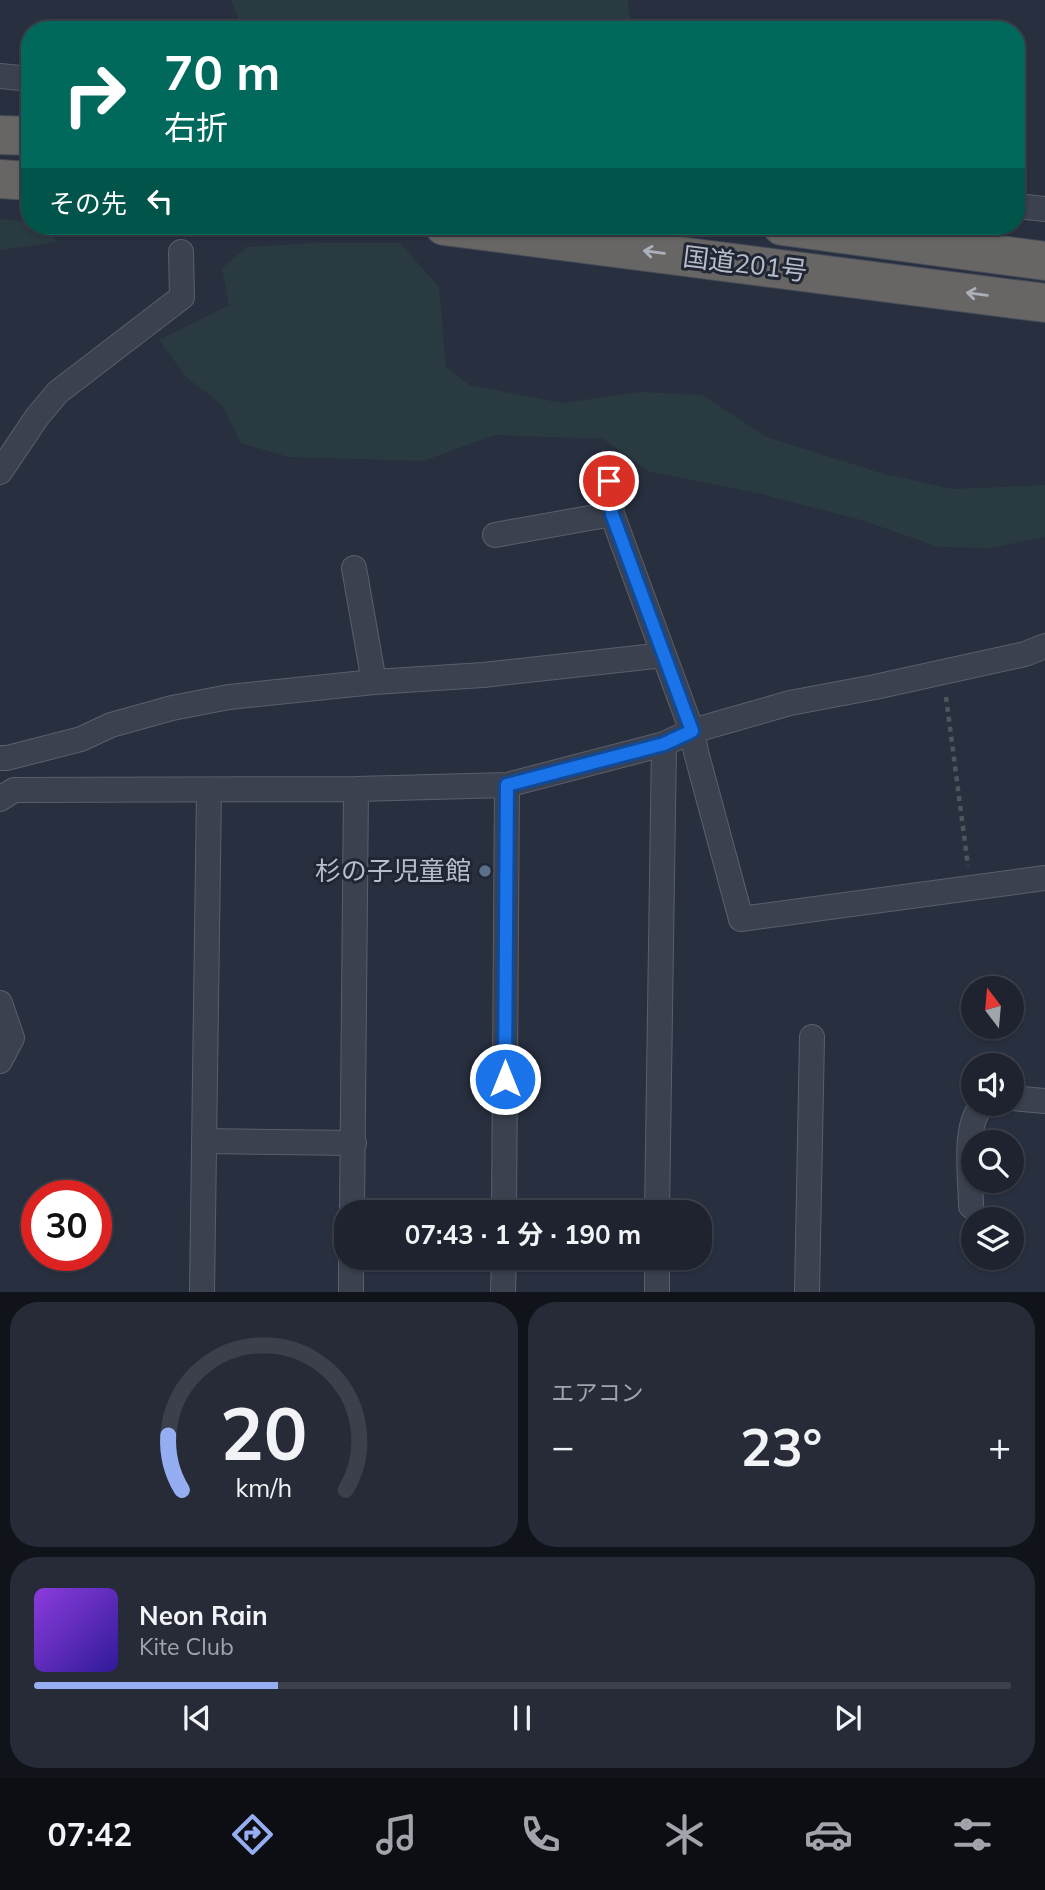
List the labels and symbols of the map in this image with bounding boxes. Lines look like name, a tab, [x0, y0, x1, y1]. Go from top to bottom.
street label: 国道201号	[681, 240, 809, 287]
one-way arrow	[644, 246, 666, 259]
one-way arrow	[966, 287, 989, 300]
pin	[579, 451, 639, 511]
place label: 杉の子児童館	[315, 854, 471, 887]
marker: 杉の子児童館	[477, 863, 493, 879]
north arrow	[961, 976, 1024, 1040]
position arrow	[468, 1042, 542, 1116]
speed limit sign: 30	[21, 1180, 112, 1271]

